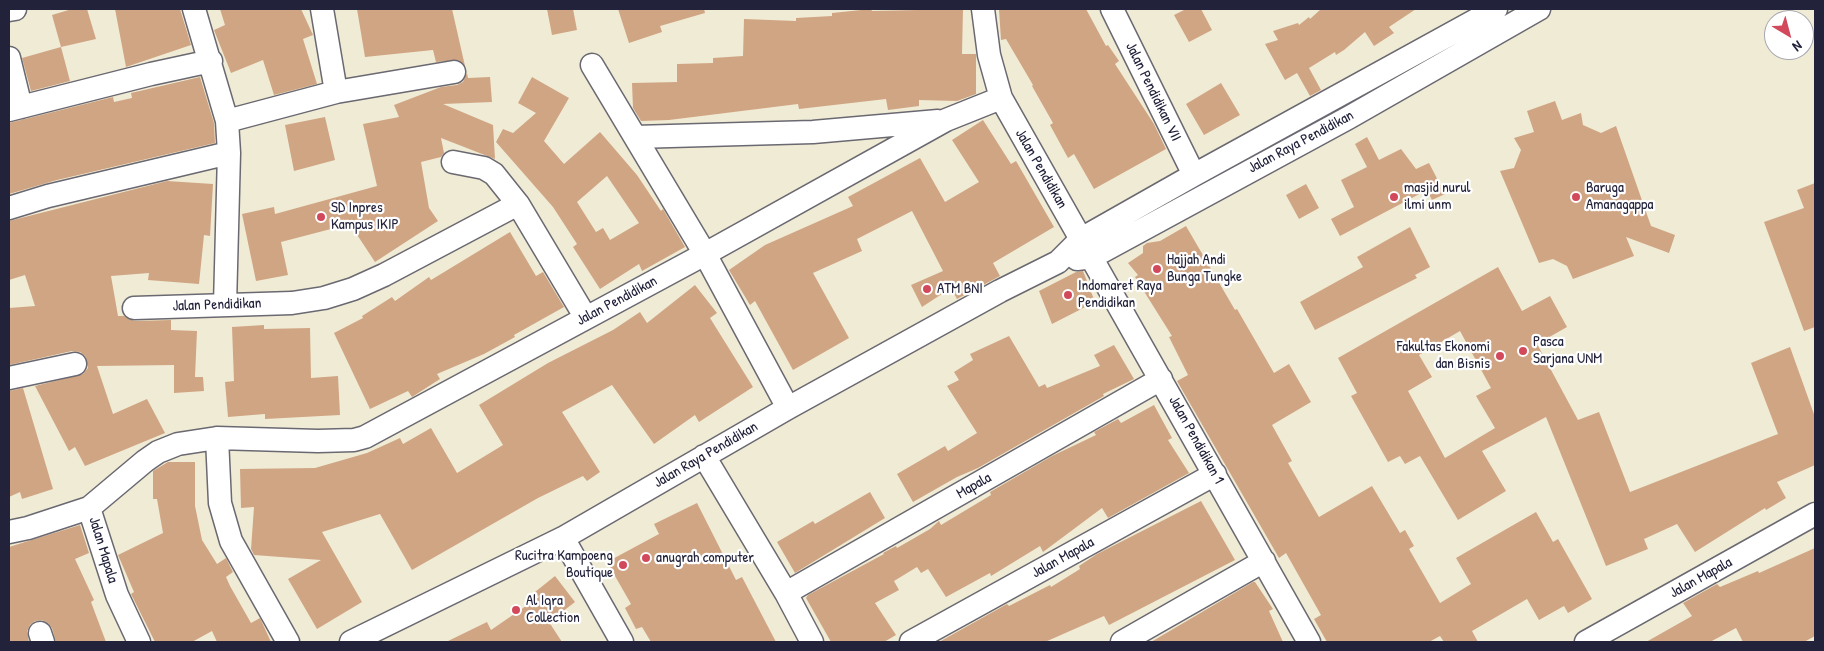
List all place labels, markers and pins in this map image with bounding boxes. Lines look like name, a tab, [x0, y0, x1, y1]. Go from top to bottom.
place label: masjid nurul ilmi unm	[1404, 179, 1471, 214]
place label: Baruga Amanagappa	[1586, 179, 1653, 214]
marker: masjid nurul ilmi unm	[1388, 191, 1400, 203]
marker: Baruga Amanagappa	[1570, 191, 1582, 203]
place label: SD Inpres Kampus IKIP	[331, 199, 399, 234]
marker: SD Inpres Kampus IKIP	[315, 211, 327, 223]
place label: Hajjah Andi Bunga Tungke	[1167, 251, 1242, 286]
marker: Hajjah Andi Bunga Tungke	[1151, 263, 1163, 275]
place label: Indomaret Raya Pendidikan	[1078, 277, 1162, 312]
place label: ATM BNI	[937, 280, 983, 298]
marker: ATM BNI	[921, 283, 933, 295]
marker: Indomaret Raya Pendidikan	[1062, 289, 1074, 301]
place label: Pasca Sarjana UNM	[1533, 333, 1602, 368]
place label: Fakultas Ekonomi dan Bisnis	[1397, 338, 1490, 373]
marker: Pasca Sarjana UNM	[1517, 345, 1529, 357]
marker: Fakultas Ekonomi dan Bisnis	[1494, 350, 1506, 362]
place label: Rucitra Kampoeng Boutique	[515, 547, 613, 582]
place label: anugrah computer	[656, 549, 754, 567]
marker: anugrah computer	[640, 552, 652, 564]
marker: Rucitra Kampoeng Boutique	[617, 559, 629, 571]
place label: Al Iqra Collection	[526, 592, 580, 627]
marker: Al Iqra Collection	[510, 604, 522, 616]

